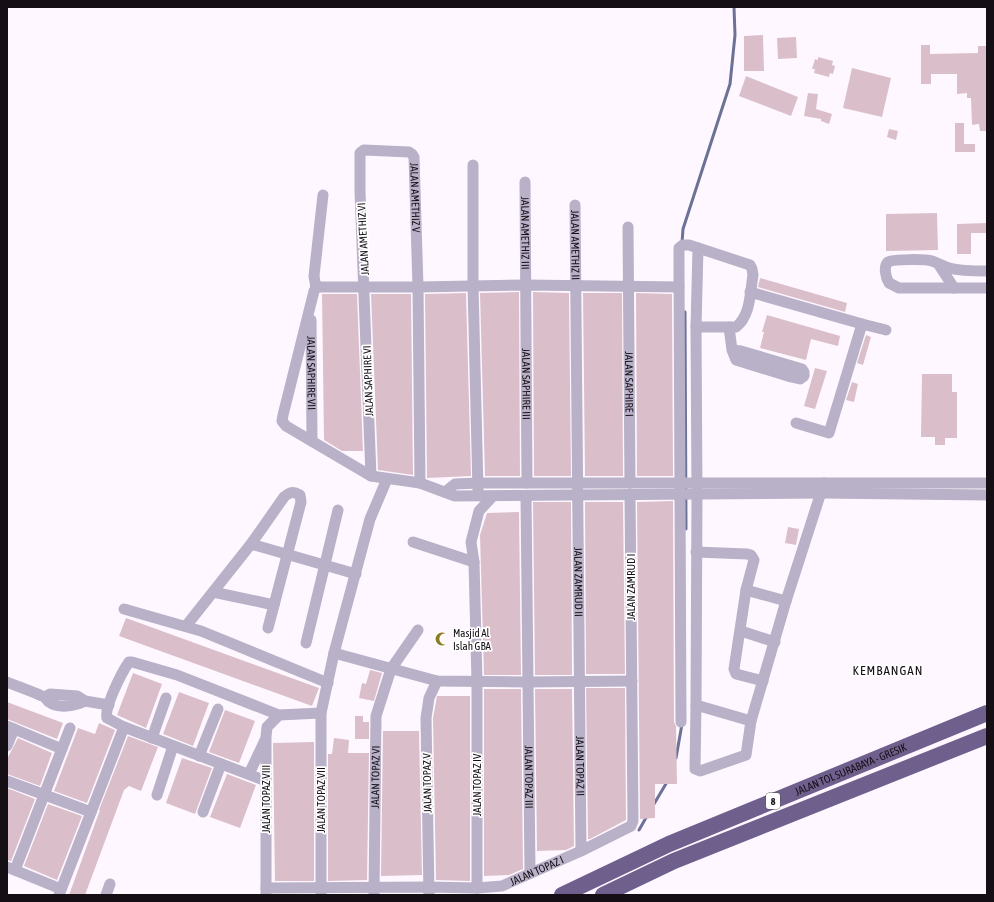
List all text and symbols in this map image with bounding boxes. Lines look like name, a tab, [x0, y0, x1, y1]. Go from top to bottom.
street label: JALAN AMETHIZ V	[408, 162, 422, 233]
street label: JALAN AMETHIZ III	[519, 196, 532, 270]
street label: JALAN AMETHIZ VI	[355, 202, 371, 276]
street label: JALAN AMETHIZ II	[569, 210, 582, 280]
street label: JALAN SAPHIRE VII	[305, 336, 318, 410]
street label: JALAN SAPHIRE VI	[361, 345, 375, 417]
street label: JALAN SAPHIRE III	[520, 348, 533, 420]
street label: JALAN SAPHIRE I	[623, 351, 635, 417]
street label: JALAN ZAMRUD II	[572, 547, 585, 617]
street label: JALAN ZAMRUD I	[625, 554, 637, 620]
place label: Masjid Al Islah GBA	[453, 627, 492, 652]
mosque icon: Masjid Al Islah GBA	[434, 631, 450, 647]
district label: KEMBANGAN	[853, 663, 923, 678]
street label: JALAN TOPAZ II	[574, 736, 586, 796]
street label: JALAN TOL SURABAYA - GRESIK	[793, 741, 909, 798]
street label: JALAN TOPAZ III	[523, 745, 535, 808]
street label: JALAN TOPAZ VI	[369, 746, 382, 808]
street label: JALAN TOPAZ V	[420, 752, 434, 813]
street label: JALAN TOPAZ IV	[471, 753, 483, 816]
street label: JALAN TOPAZ VIII	[260, 765, 272, 833]
street label: JALAN TOPAZ VII	[315, 767, 327, 833]
road number: 8	[766, 793, 780, 809]
street label: JALAN TOPAZ I	[508, 854, 565, 888]

